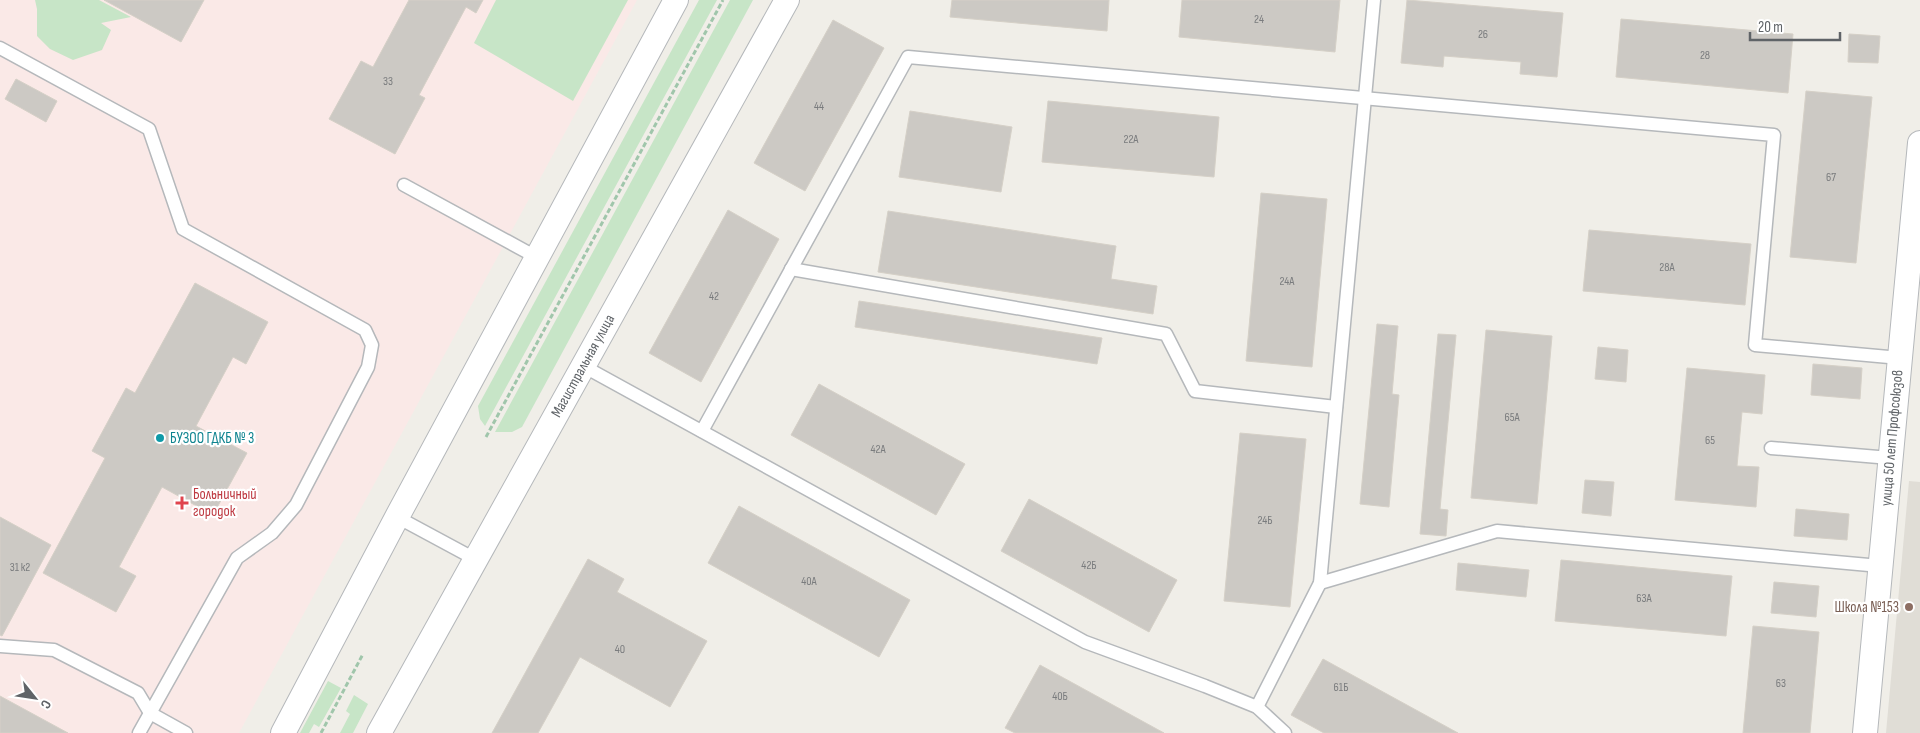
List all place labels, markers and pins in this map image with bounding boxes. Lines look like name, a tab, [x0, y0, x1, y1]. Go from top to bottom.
place label: БУЗОО ГДКБ № 3	[170, 429, 254, 448]
marker: БУЗОО ГДКБ № 3	[154, 432, 166, 444]
place label: Больничный городок	[193, 485, 257, 521]
marker: Больничный городок	[175, 496, 189, 510]
place label: Школа №153	[1835, 598, 1899, 617]
marker: Школа №153	[1903, 601, 1915, 613]

